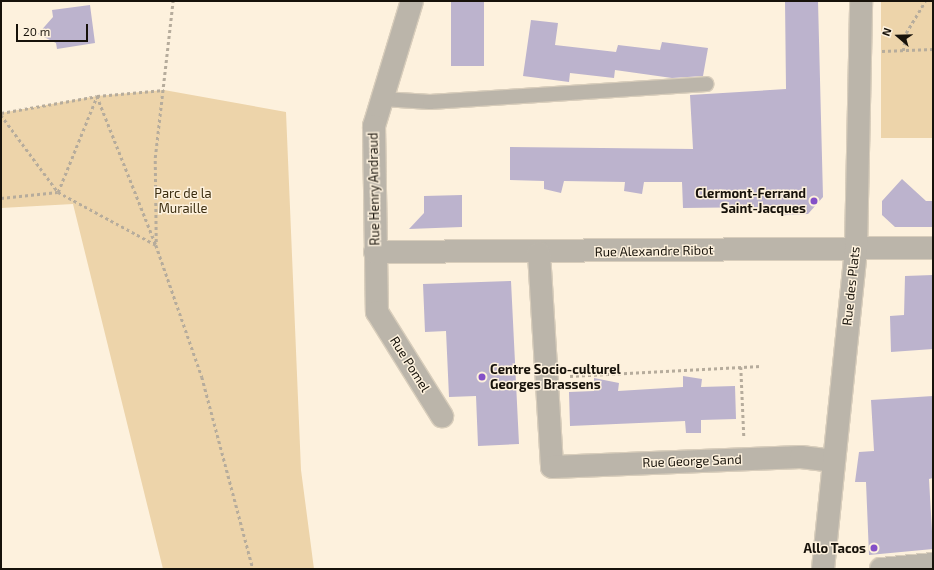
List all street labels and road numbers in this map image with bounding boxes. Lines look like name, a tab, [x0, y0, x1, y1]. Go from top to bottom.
street label: Rue Henry Andraud	[365, 132, 383, 246]
street label: Rue Alexandre Ribot	[594, 242, 714, 260]
street label: Rue des Plats	[839, 246, 863, 326]
street label: Rue Pomel	[387, 333, 433, 395]
street label: Rue George Sand	[642, 451, 742, 471]

